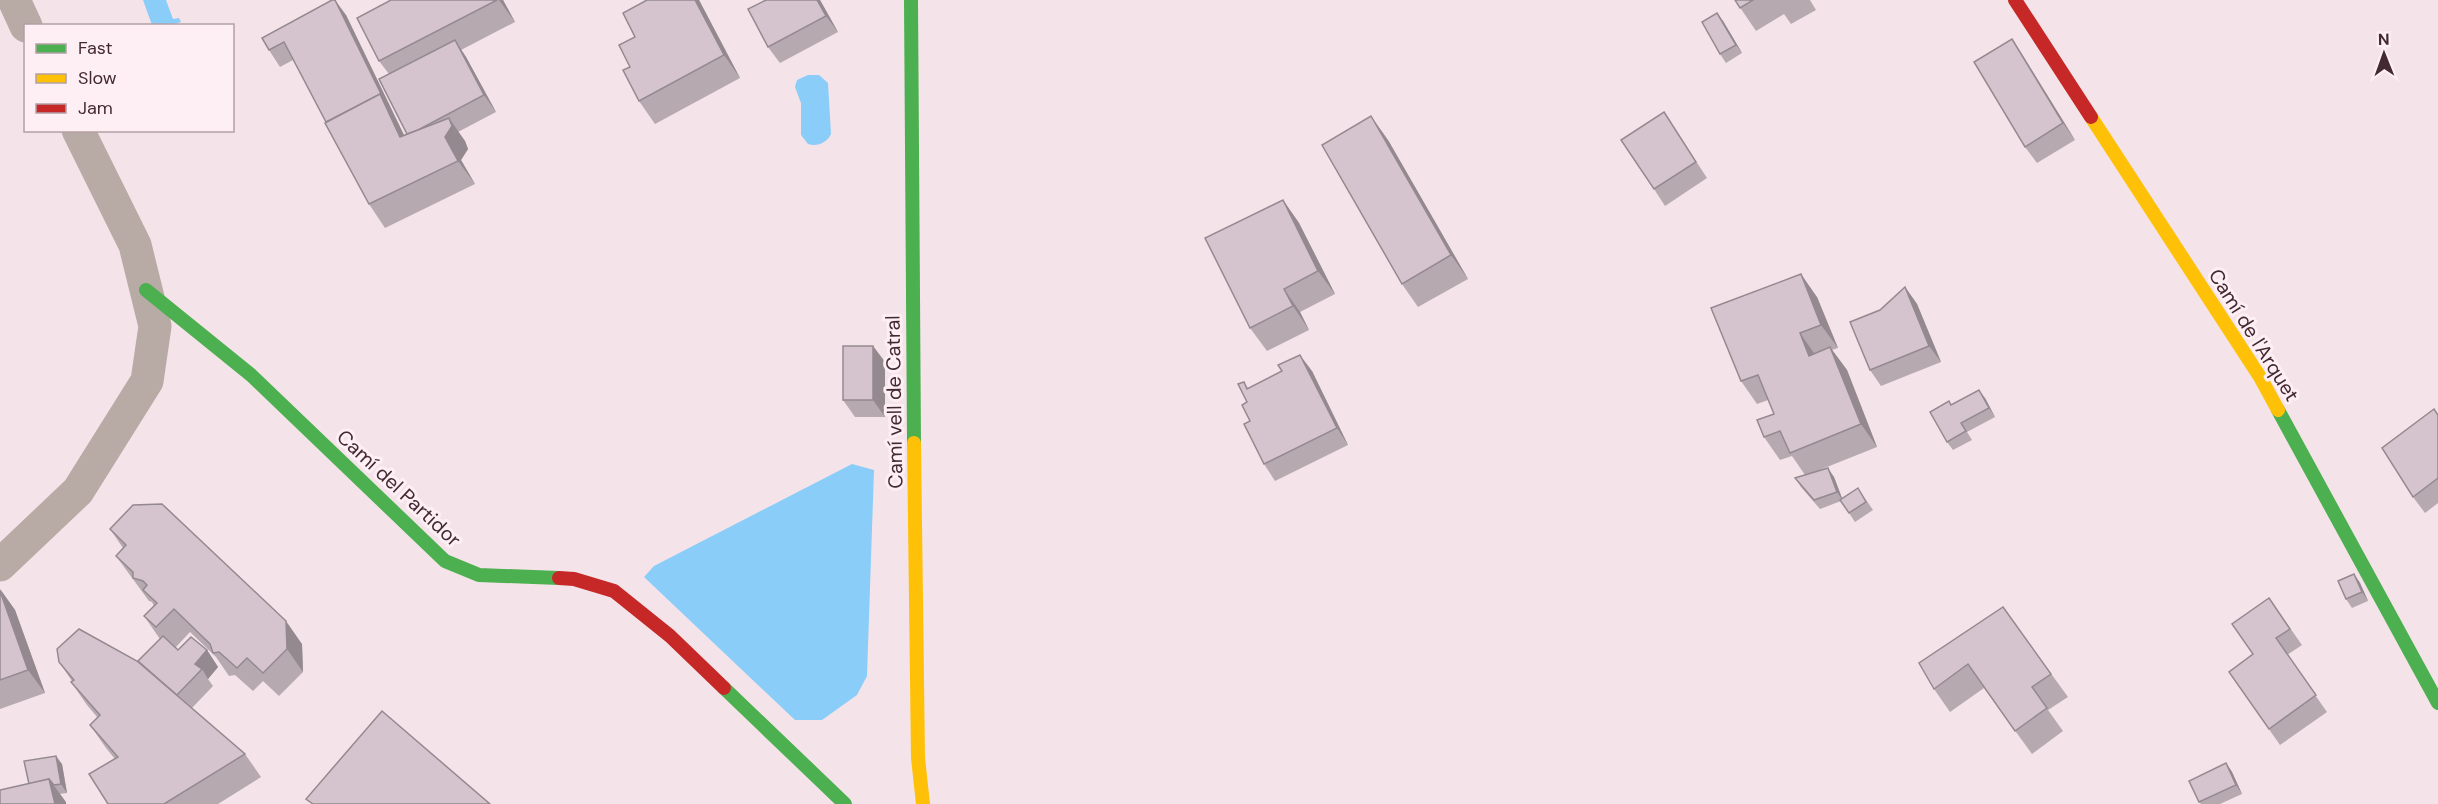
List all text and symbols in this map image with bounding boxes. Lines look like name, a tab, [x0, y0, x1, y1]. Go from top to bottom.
legend	[24, 24, 234, 132]
north arrow	[2354, 24, 2414, 84]
text: N	[2378, 29, 2390, 50]
text: Fast	[78, 36, 113, 60]
text: Slow	[78, 66, 117, 90]
text: Jam	[78, 96, 113, 120]
street label: Camí de l'Arquet	[2203, 264, 2305, 406]
street label: Camí vell de Catral	[879, 315, 909, 489]
street label: Camí del Partidor	[331, 424, 467, 552]

